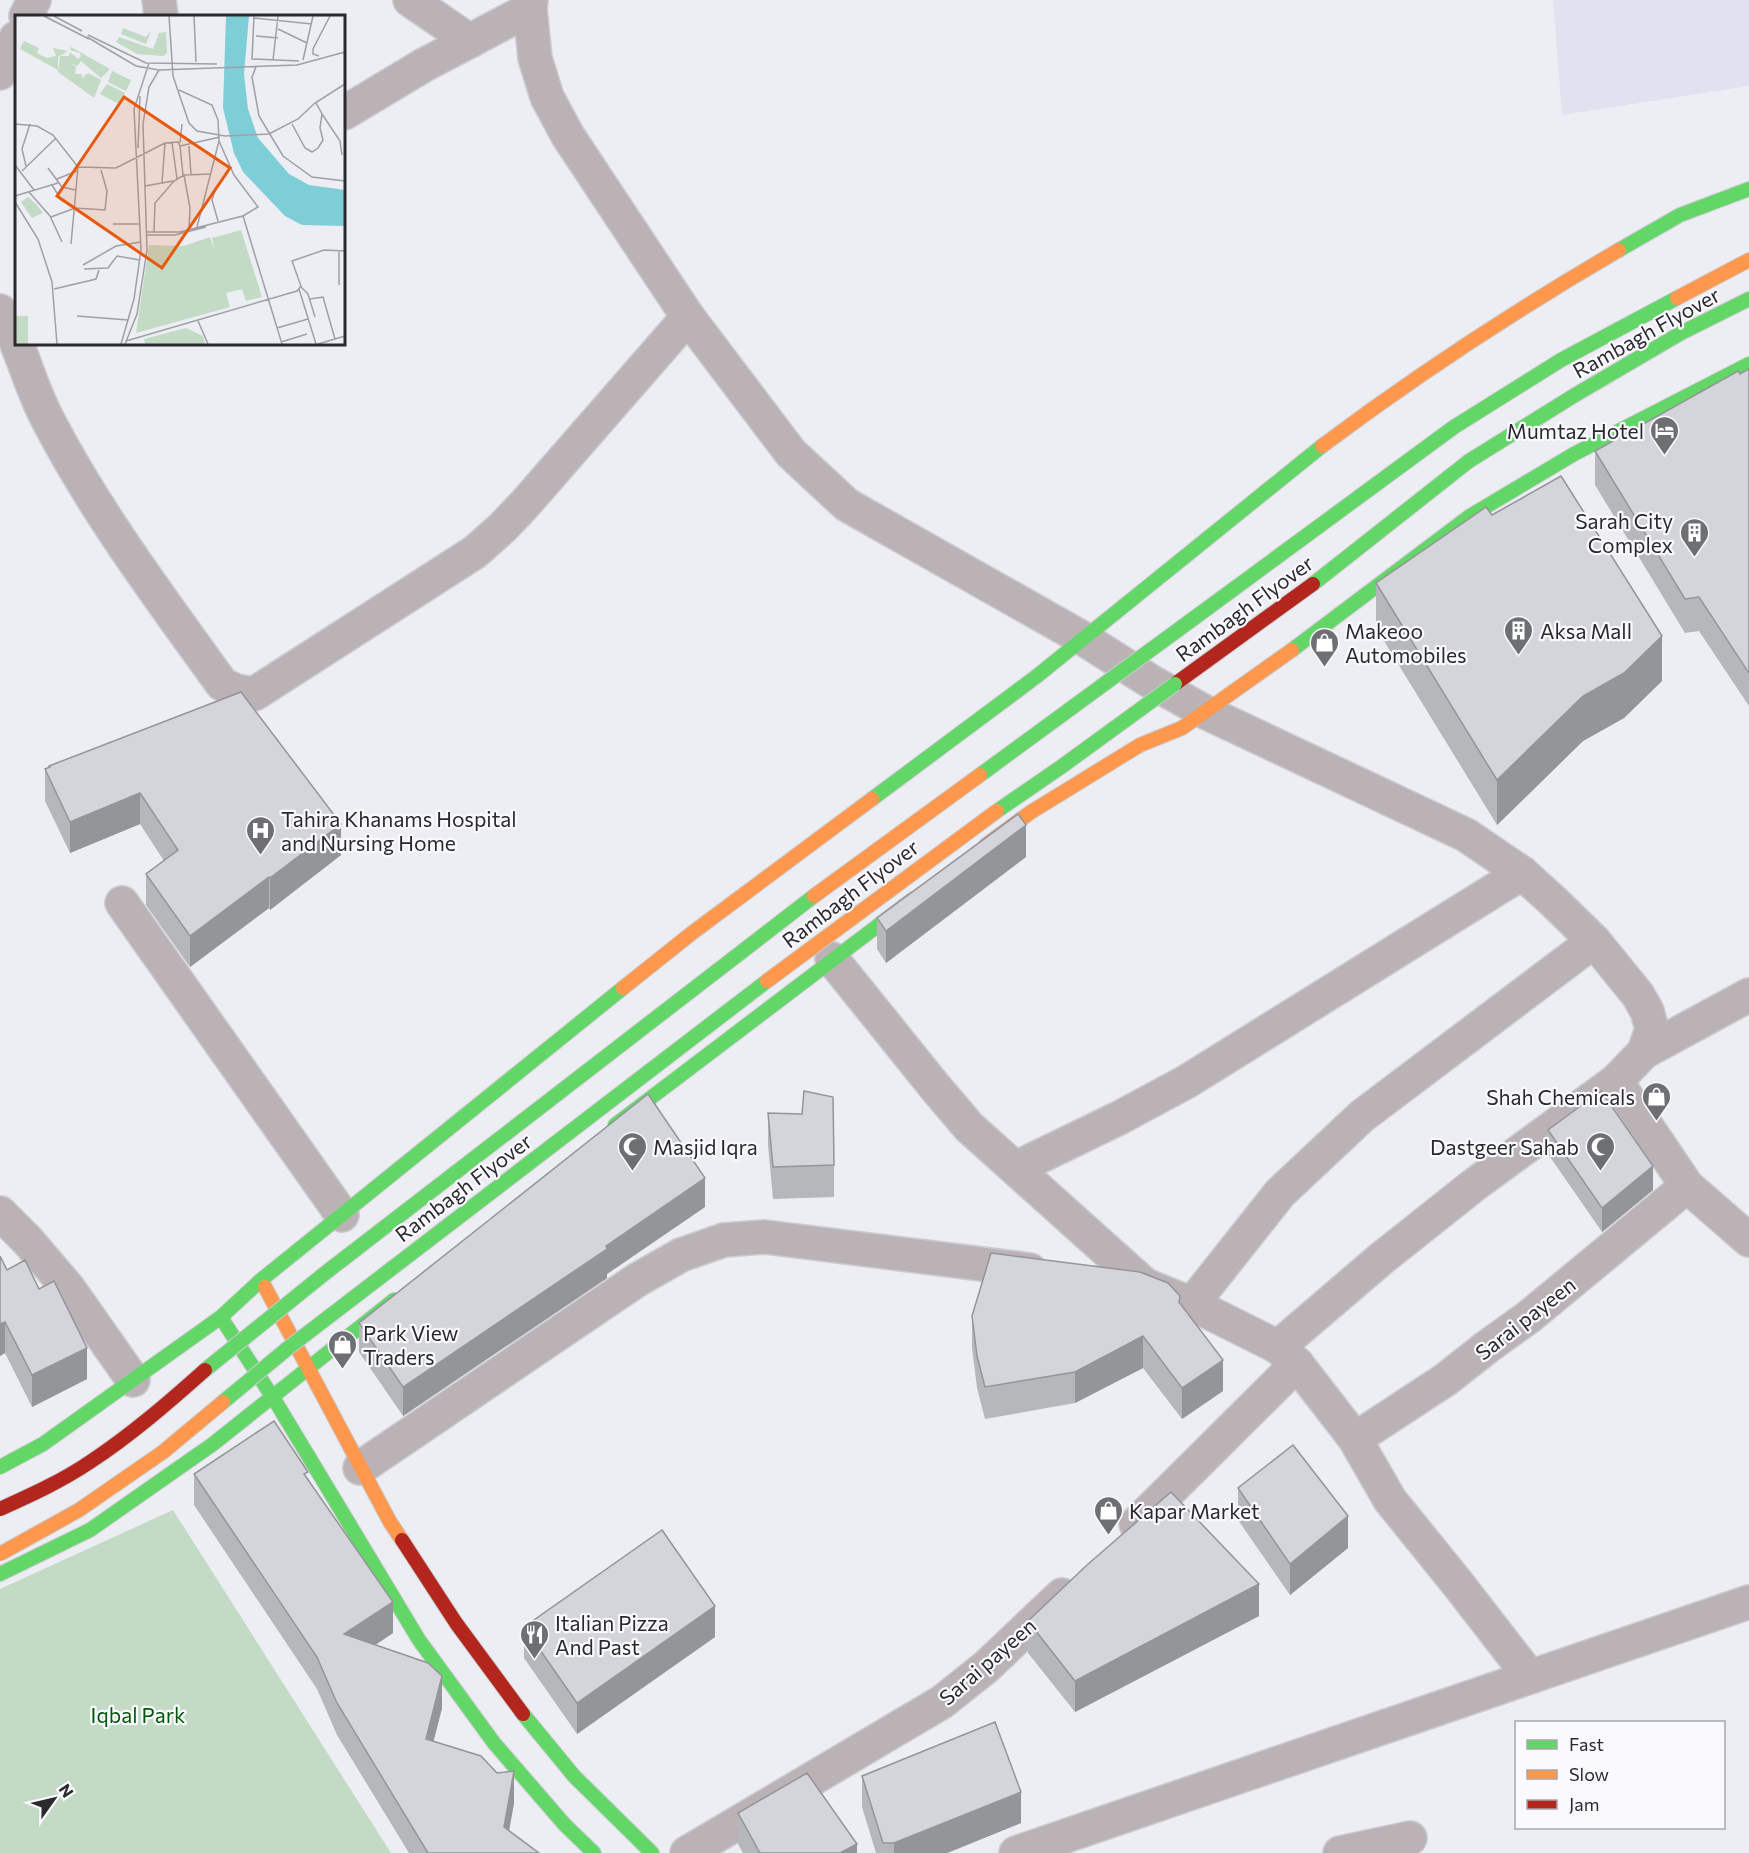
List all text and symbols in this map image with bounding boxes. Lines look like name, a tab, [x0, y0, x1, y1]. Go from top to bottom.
inset map	[15, 15, 345, 345]
street label: Rambagh Flyover	[1568, 281, 1724, 383]
hotel icon: Mumtaz Hotel	[1649, 414, 1681, 456]
place label: Mumtaz Hotel	[1507, 418, 1644, 443]
place label: Sarah City Complex	[1575, 508, 1673, 557]
building icon: Sarah City Complex	[1678, 516, 1710, 558]
street label: Rambagh Flyover	[1170, 550, 1318, 666]
building icon: Aksa Mall	[1503, 614, 1535, 656]
place label: Makeoo Automobiles	[1345, 618, 1467, 667]
place label: Aksa Mall	[1540, 618, 1632, 643]
shop icon: Makeoo Automobiles	[1308, 626, 1340, 668]
place label: Tahira Khanams Hospital and Nursing Home	[281, 806, 517, 855]
hospital icon: Tahira Khanams Hospital and Nursing Home	[244, 814, 276, 856]
street label: Rambagh Flyover	[777, 834, 923, 952]
shop icon: Shah Chemicals	[1640, 1080, 1672, 1122]
place label: Shah Chemicals	[1486, 1084, 1635, 1109]
street label: Rambagh Flyover	[390, 1128, 536, 1246]
mosque icon: Masjid Iqra	[616, 1130, 648, 1172]
mosque icon: Dastgeer Sahab	[1584, 1130, 1616, 1172]
place label: Masjid Iqra	[653, 1134, 758, 1159]
place label: Dastgeer Sahab	[1430, 1134, 1579, 1159]
street label: Sarai payeen	[1470, 1271, 1580, 1365]
place label: Park View Traders	[363, 1320, 459, 1369]
shop icon: Park View Traders	[326, 1328, 358, 1370]
shop icon: Kapar Market	[1092, 1494, 1124, 1536]
place label: Kapar Market	[1129, 1498, 1260, 1523]
place label: Italian Pizza And Past	[555, 1610, 669, 1659]
street label: Sarai payeen	[934, 1612, 1040, 1710]
restaurant icon: Italian Pizza And Past	[518, 1618, 550, 1660]
park label: Iqbal Park	[91, 1702, 185, 1727]
legend	[1515, 1721, 1725, 1829]
text: Fast	[1569, 1733, 1604, 1755]
text: Slow	[1569, 1763, 1609, 1785]
north arrow	[24, 1769, 84, 1829]
text: N	[56, 1780, 78, 1801]
text: Jam	[1569, 1793, 1599, 1815]

